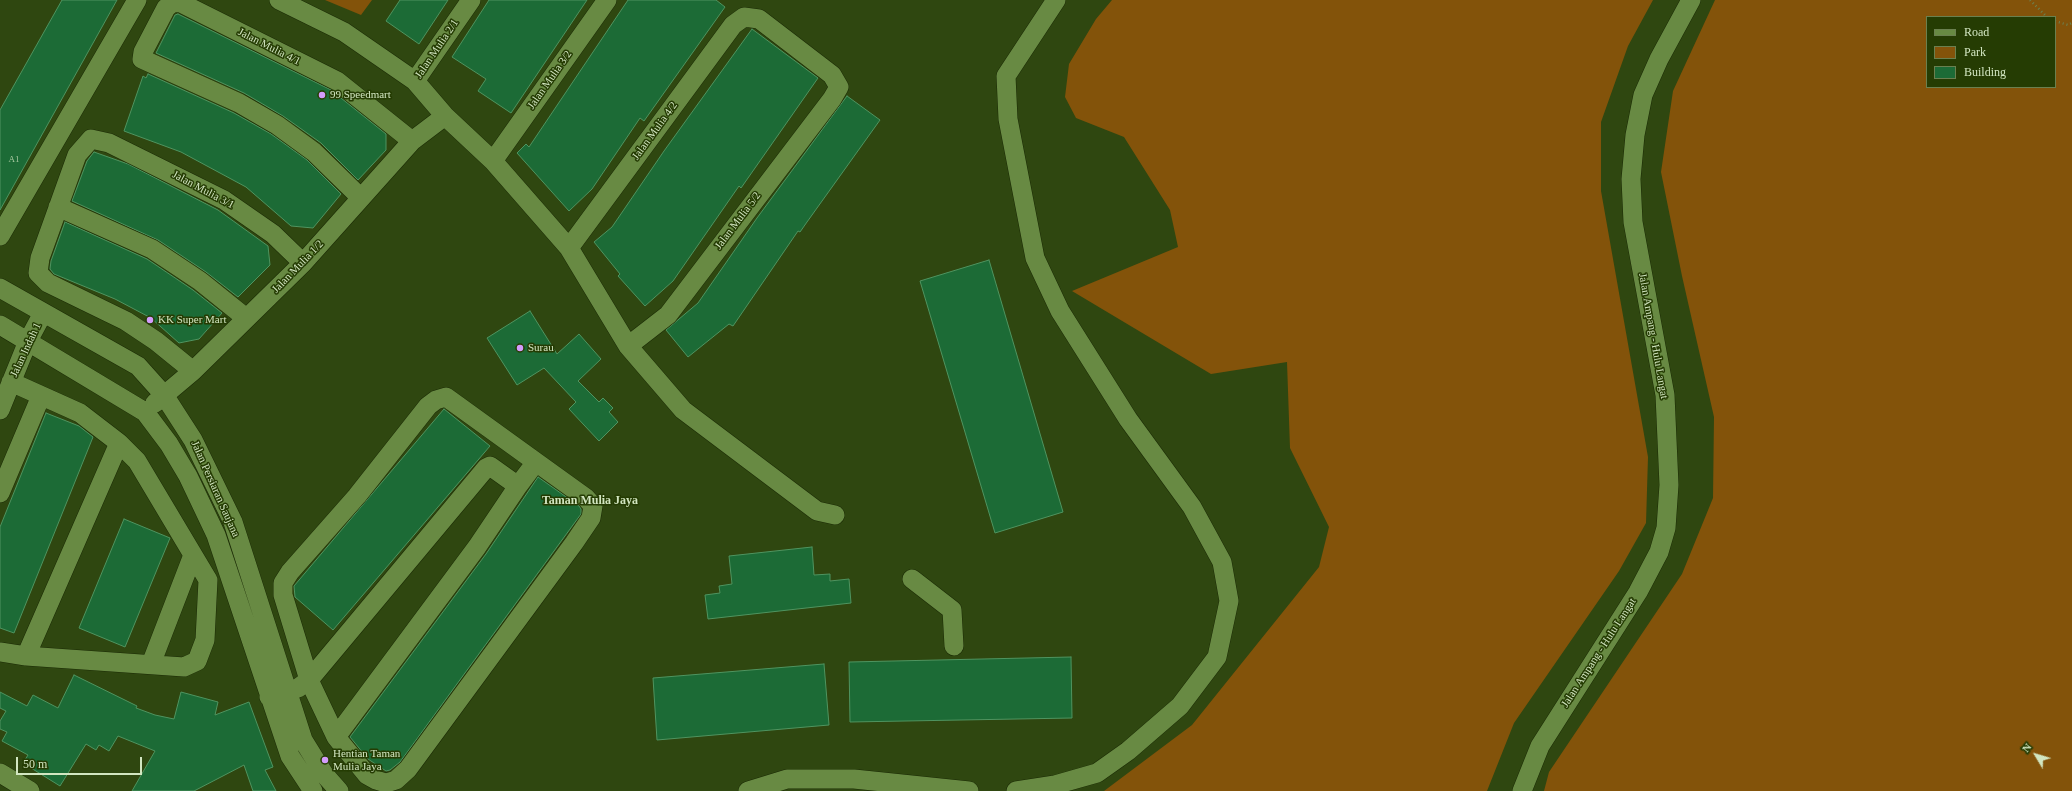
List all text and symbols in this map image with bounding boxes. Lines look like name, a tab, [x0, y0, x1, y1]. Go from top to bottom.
legend	[1926, 16, 2056, 88]
street label: Jalan Mulia 2/1	[412, 17, 462, 81]
text: Road	[1964, 25, 1989, 39]
street label: Jalan Mulia 4/1	[236, 26, 302, 68]
text: Park	[1964, 45, 1986, 59]
street label: Jalan Mulia 3/2	[525, 48, 575, 112]
text: Building	[1964, 65, 2006, 79]
place label: 99 Speedmart	[330, 88, 391, 102]
marker: 99 Speedmart	[317, 90, 327, 100]
street label: Jalan Mulia 4/2	[630, 99, 680, 163]
house number: A1	[9, 155, 19, 165]
street label: Jalan Mulia 3/1	[170, 168, 236, 212]
street label: Jalan Mulia 5/2	[712, 190, 764, 252]
street label: Jalan Mulia 1/2	[269, 238, 327, 296]
street label: Jalan Ampang - Hulu Langat	[1635, 272, 1671, 400]
place label: KK Super Mart	[158, 313, 226, 327]
marker: KK Super Mart	[145, 315, 155, 325]
street label: Jalan Indah 1	[8, 321, 44, 379]
place label: Surau	[528, 341, 554, 355]
marker: Surau	[515, 343, 525, 353]
street label: Jalan Persiaran Saujana	[188, 439, 242, 539]
district label: Taman Mulia Jaya	[542, 494, 638, 508]
street label: Jalan Ampang - Hulu Langat	[1559, 596, 1639, 710]
north arrow	[2016, 735, 2056, 775]
text: N	[2019, 741, 2034, 754]
place label: Hentian Taman Mulia Jaya	[333, 747, 400, 773]
scale bar	[18, 749, 144, 775]
marker: Hentian Taman Mulia Jaya	[320, 755, 330, 765]
text: 50 m	[23, 757, 47, 771]

